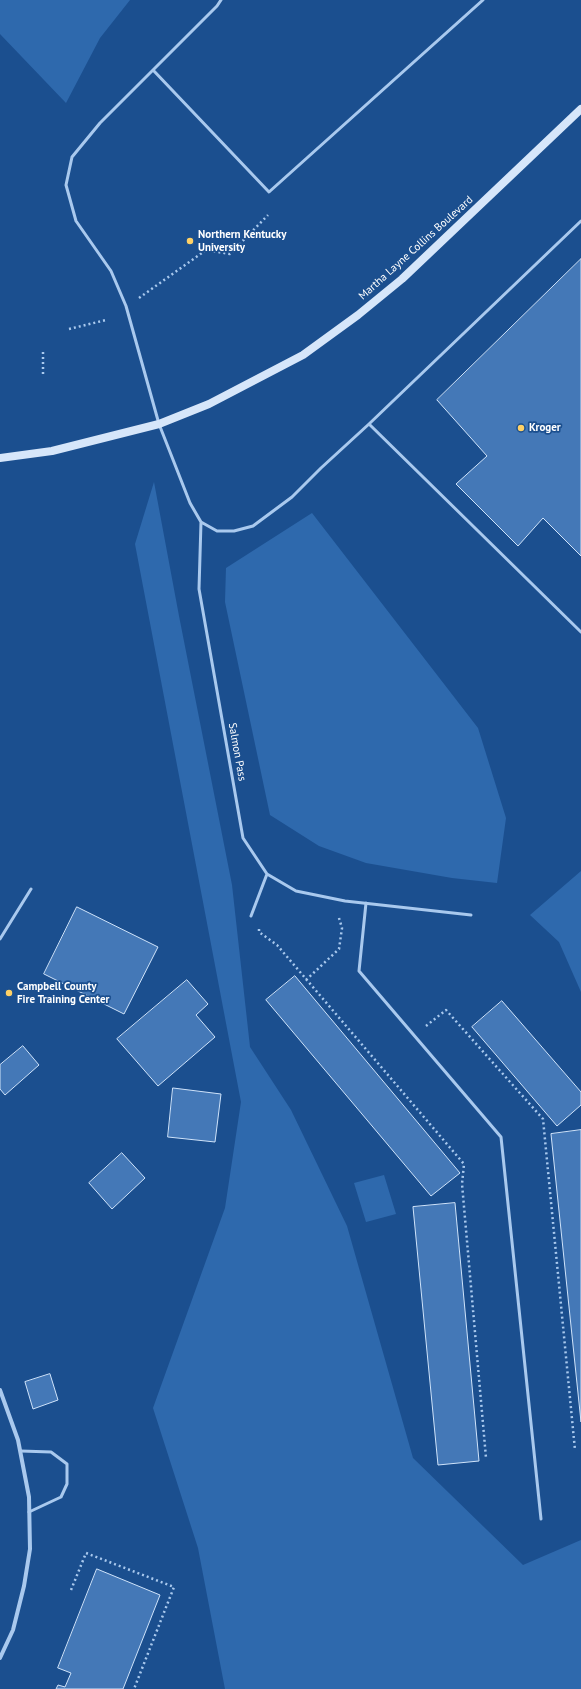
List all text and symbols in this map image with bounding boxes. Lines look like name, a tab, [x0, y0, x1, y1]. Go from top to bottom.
street label: Martha Layne Collins Boulevard	[356, 193, 476, 303]
place label: Northern Kentucky University	[198, 228, 287, 254]
marker: Northern Kentucky University	[185, 236, 195, 246]
place label: Kroger	[529, 421, 561, 435]
marker: Kroger	[516, 423, 526, 433]
street label: Salmon Pass	[225, 722, 249, 782]
place label: Campbell County Fire Training Center	[17, 980, 109, 1006]
marker: Campbell County Fire Training Center	[4, 988, 14, 998]

